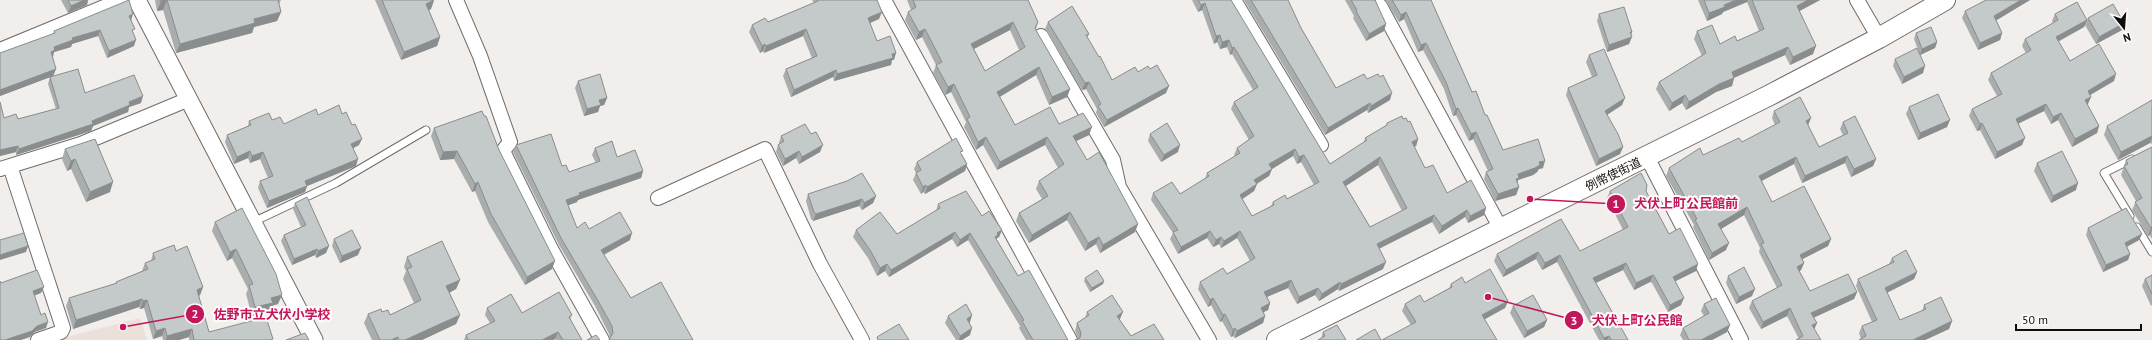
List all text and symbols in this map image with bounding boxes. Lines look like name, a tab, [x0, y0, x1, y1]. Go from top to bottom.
north arrow	[2104, 8, 2144, 48]
text: N	[2121, 30, 2132, 45]
street label: 例幣使街道	[1583, 154, 1643, 194]
callout: 犬伏上町公民館前	[1606, 191, 1746, 216]
text: 犬伏上町公民館前	[1634, 195, 1738, 212]
text: 1	[1613, 196, 1619, 211]
callout: 佐野市立犬伏小学校	[185, 302, 338, 327]
text: 2	[192, 306, 198, 321]
text: 佐野市立犬伏小学校	[213, 306, 331, 323]
scale bar	[2016, 306, 2141, 332]
callout: 犬伏上町公民館	[1564, 308, 1691, 333]
text: 犬伏上町公民館	[1591, 312, 1683, 329]
text: 50 m	[2022, 312, 2048, 327]
text: 3	[1571, 313, 1577, 328]

